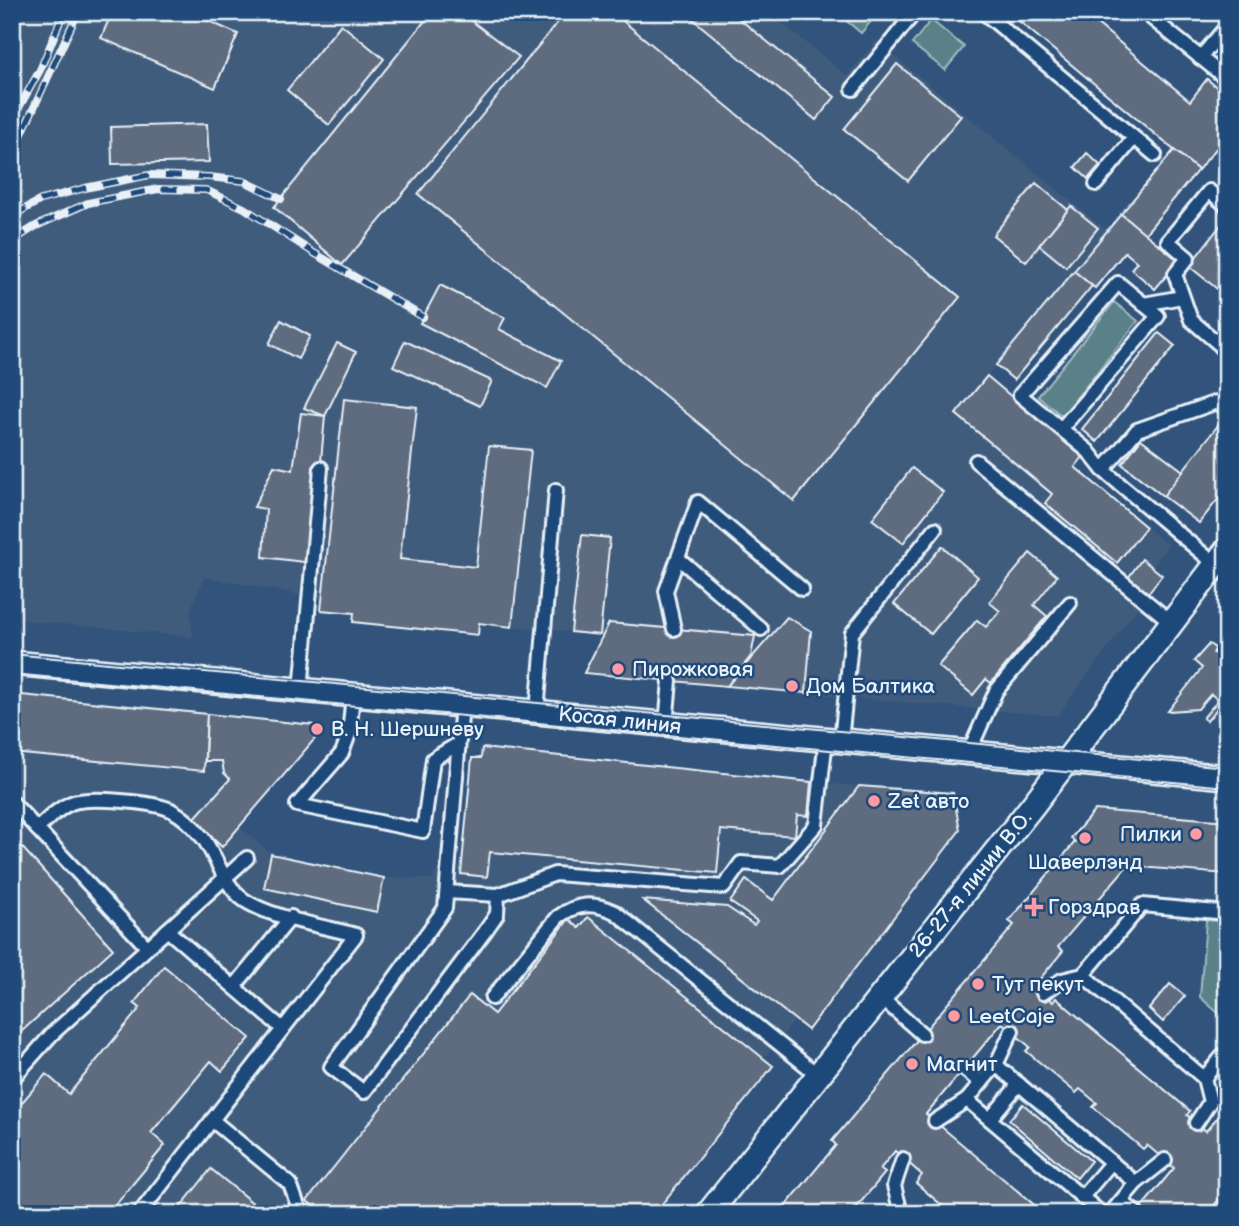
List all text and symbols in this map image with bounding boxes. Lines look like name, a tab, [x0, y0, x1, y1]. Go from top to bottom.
place label: Пирожковая	[632, 657, 753, 682]
marker: Пирожковая	[610, 661, 626, 677]
place label: Дом Балтика	[806, 674, 936, 699]
marker: Дом Балтика	[784, 678, 800, 694]
street label: Косая линия	[557, 702, 683, 739]
place label: В. Н. Шершневу	[331, 717, 484, 742]
marker: В. Н. Шершневу	[309, 721, 325, 737]
place label: Zet авто	[887, 789, 969, 814]
marker: Zet авто	[866, 793, 882, 809]
street label: 26-27-я линии В.О.	[903, 806, 1037, 963]
place label: Пилки	[1120, 822, 1182, 847]
marker: Пилки	[1188, 826, 1204, 842]
marker: Шаверлэнд	[1077, 830, 1093, 846]
place label: Шаверлэнд	[1028, 850, 1142, 875]
place label: Горздрав	[1048, 895, 1140, 920]
marker: Горздрав	[1026, 899, 1042, 915]
place label: Тут пекут	[992, 972, 1084, 997]
marker: Тут пекут	[970, 976, 986, 992]
place label: LeetCaje	[968, 1004, 1055, 1029]
marker: LeetCaje	[946, 1008, 962, 1024]
place label: Магнит	[926, 1052, 998, 1077]
marker: Магнит	[904, 1056, 920, 1072]

